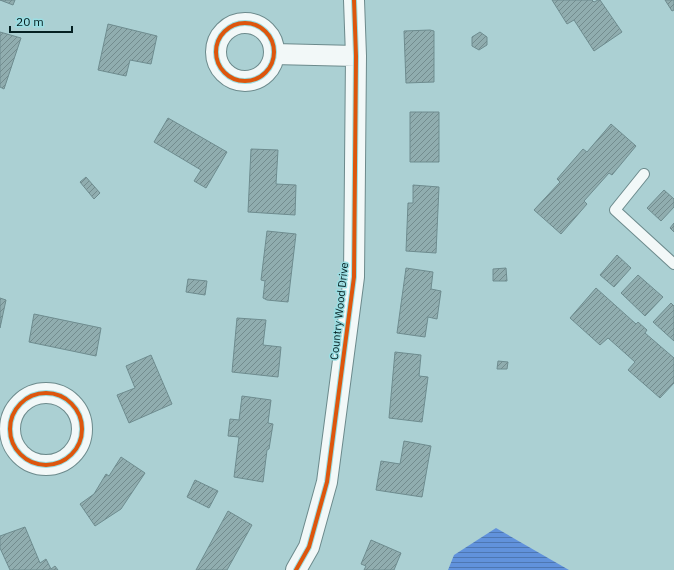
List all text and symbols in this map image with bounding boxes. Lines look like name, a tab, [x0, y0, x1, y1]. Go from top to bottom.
scale bar	[10, 8, 72, 34]
text: 20 m	[16, 14, 44, 29]
street label: Country Wood Drive	[327, 262, 351, 360]

